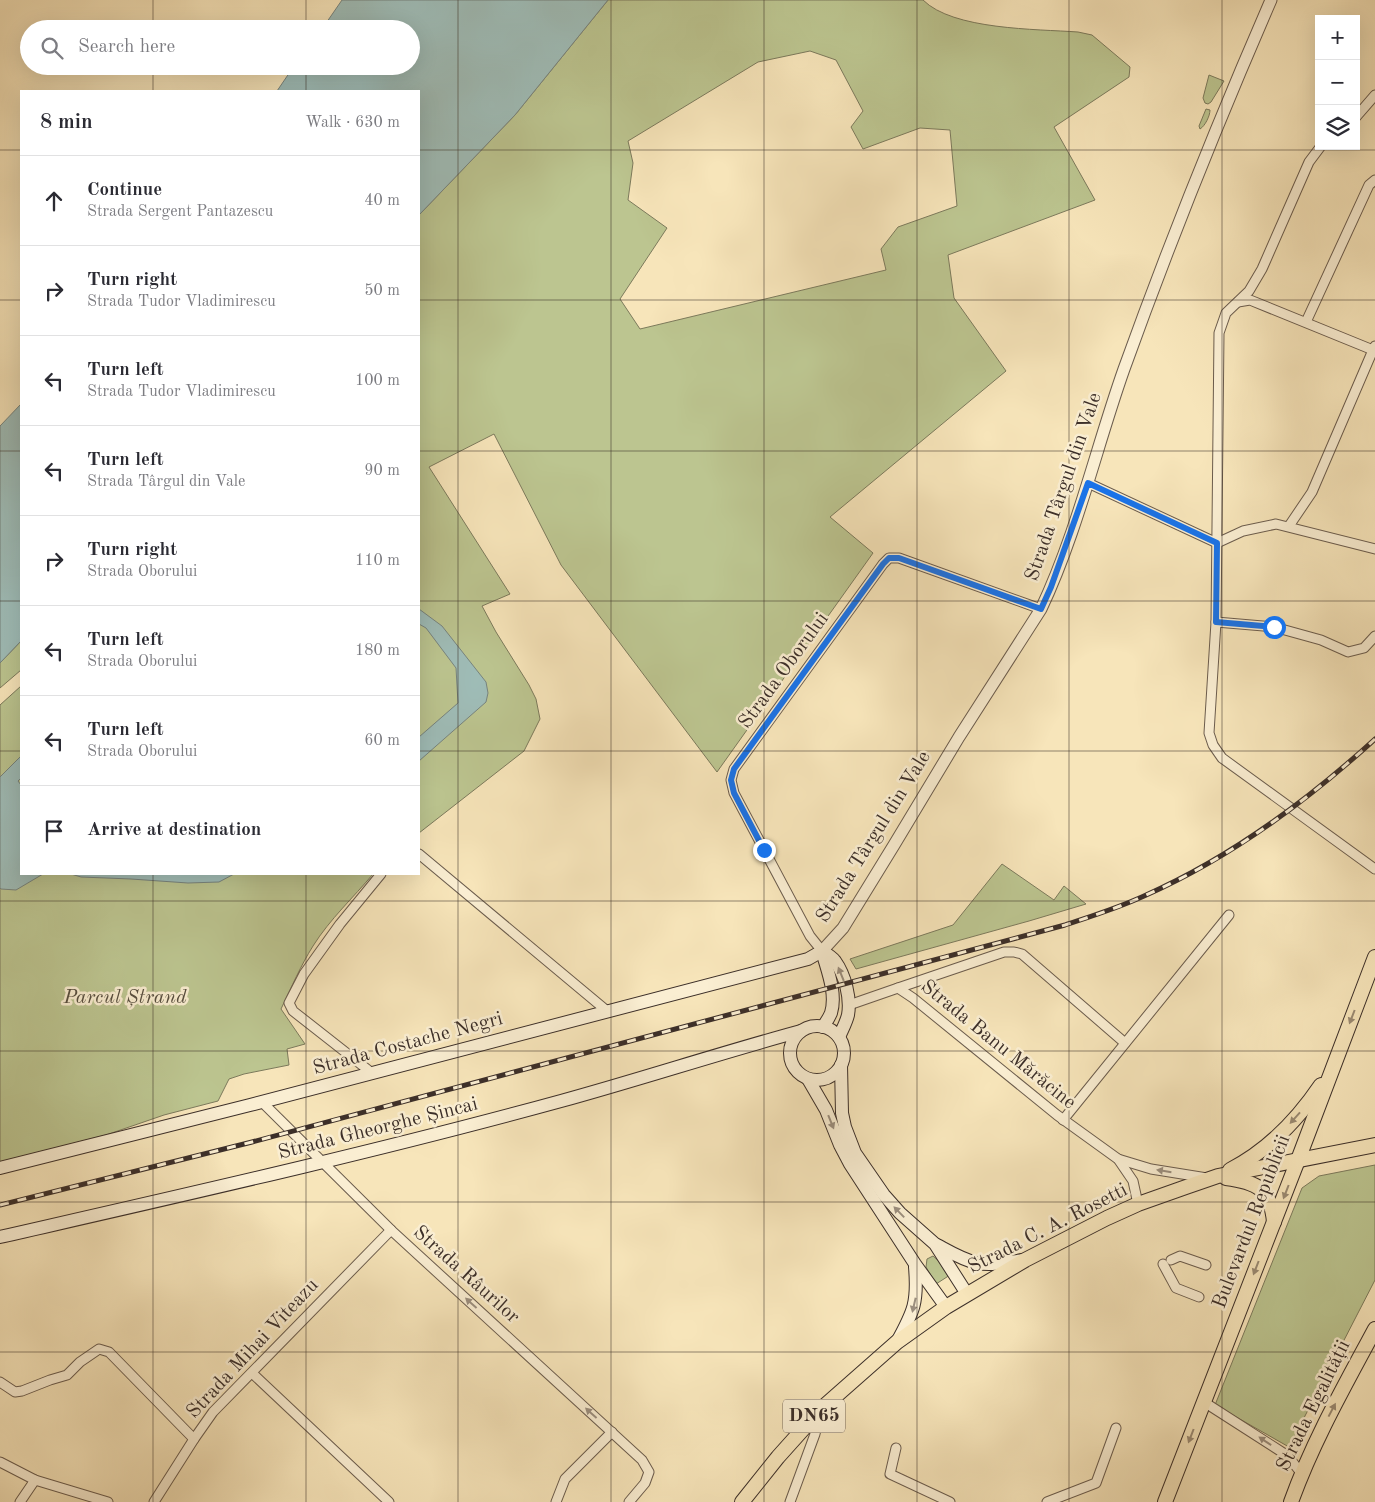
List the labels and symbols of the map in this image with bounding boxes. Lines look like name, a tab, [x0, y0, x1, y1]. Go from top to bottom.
street label: Strada Târgul din Vale	[1022, 390, 1106, 584]
street label: Strada Oborului	[735, 609, 833, 733]
route start	[1263, 616, 1286, 639]
street label: Strada Târgul din Vale	[813, 748, 935, 926]
route end	[753, 839, 776, 862]
one-way arrow	[837, 967, 845, 981]
street label: Strada Banu Mărăcine	[917, 976, 1079, 1114]
park label: Parcul Ștrand	[63, 988, 187, 1008]
street label: Strada Costache Negri	[311, 1009, 505, 1079]
one-way arrow	[1348, 1010, 1355, 1025]
street label: Strada Gheorghe Șincai	[276, 1094, 480, 1164]
one-way arrow	[1289, 1112, 1301, 1124]
one-way arrow	[827, 1115, 835, 1130]
street label: Bulevardul Republicii	[1210, 1132, 1294, 1312]
one-way arrow	[1155, 1166, 1171, 1174]
street label: Strada C. A. Rosetti	[965, 1180, 1131, 1278]
one-way arrow	[1282, 1184, 1289, 1199]
one-way arrow	[893, 1206, 905, 1218]
street label: Strada Râurilor	[409, 1222, 523, 1328]
one-way arrow	[1252, 1261, 1260, 1276]
street label: Strada Mihai Viteazu	[183, 1275, 323, 1423]
one-way arrow	[465, 1297, 477, 1309]
one-way arrow	[910, 1298, 918, 1313]
street label: Strada Egalității	[1274, 1337, 1354, 1475]
road number: DN65	[783, 1400, 845, 1432]
one-way arrow	[1328, 1402, 1336, 1417]
one-way arrow	[584, 1407, 597, 1418]
one-way arrow	[1186, 1429, 1194, 1443]
one-way arrow	[1258, 1436, 1272, 1446]

